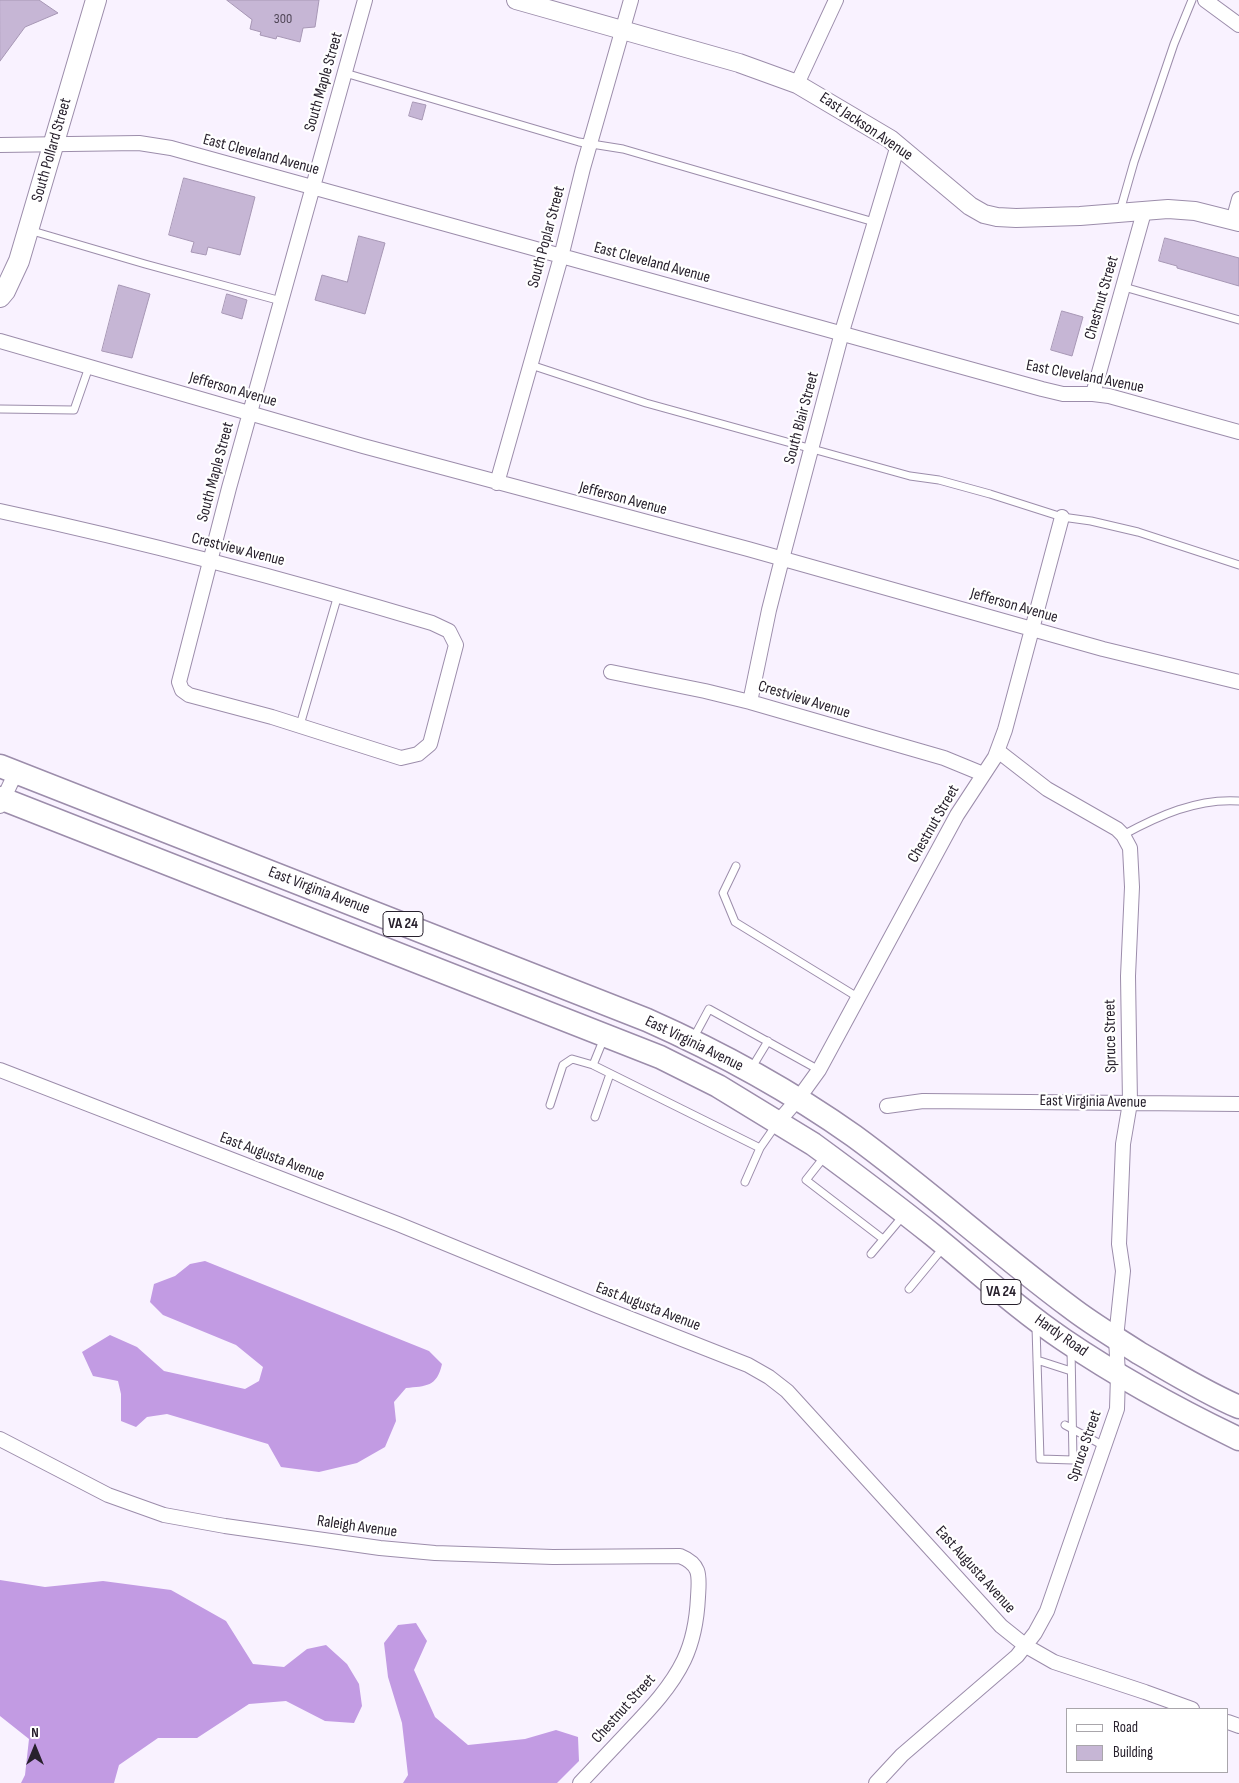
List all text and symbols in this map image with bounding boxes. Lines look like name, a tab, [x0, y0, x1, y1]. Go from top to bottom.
house number: 300	[274, 11, 292, 27]
street label: South Maple Street	[301, 30, 347, 134]
street label: East Jackson Avenue	[816, 89, 916, 165]
street label: South Pollard Street	[28, 96, 76, 204]
street label: East Cleveland Avenue	[201, 130, 321, 180]
street label: South Poplar Street	[524, 184, 570, 290]
street label: East Cleveland Avenue	[592, 238, 712, 288]
street label: Chestnut Street	[1081, 254, 1123, 342]
street label: East Cleveland Avenue	[1024, 356, 1146, 398]
street label: Jefferson Avenue	[187, 368, 279, 412]
street label: South Blair Street	[780, 370, 824, 466]
street label: South Maple Street	[193, 420, 239, 524]
street label: Jefferson Avenue	[577, 478, 669, 520]
street label: Crestview Avenue	[189, 529, 287, 571]
street label: Jefferson Avenue	[968, 584, 1060, 628]
street label: Crestview Avenue	[756, 677, 852, 723]
street label: Chestnut Street	[904, 782, 964, 866]
street label: East Virginia Avenue	[266, 863, 372, 919]
road number: VA 24	[383, 912, 423, 936]
street label: Spruce Street	[1101, 999, 1121, 1073]
street label: East Virginia Avenue	[642, 1012, 746, 1076]
street label: East Virginia Avenue	[1039, 1091, 1147, 1113]
street label: East Augusta Avenue	[217, 1128, 327, 1186]
street label: East Augusta Avenue	[593, 1278, 703, 1336]
road number: VA 24	[981, 1280, 1021, 1304]
street label: Hardy Road	[1031, 1311, 1091, 1361]
street label: Spruce Street	[1064, 1408, 1106, 1484]
street label: Raleigh Avenue	[316, 1512, 398, 1542]
street label: East Augusta Avenue	[931, 1522, 1019, 1618]
street label: Chestnut Street	[588, 1670, 660, 1748]
legend	[1066, 1708, 1229, 1773]
text: Road	[1113, 1718, 1138, 1737]
north arrow	[10, 1723, 60, 1773]
text: N	[31, 1724, 39, 1741]
text: Building	[1113, 1743, 1153, 1762]

